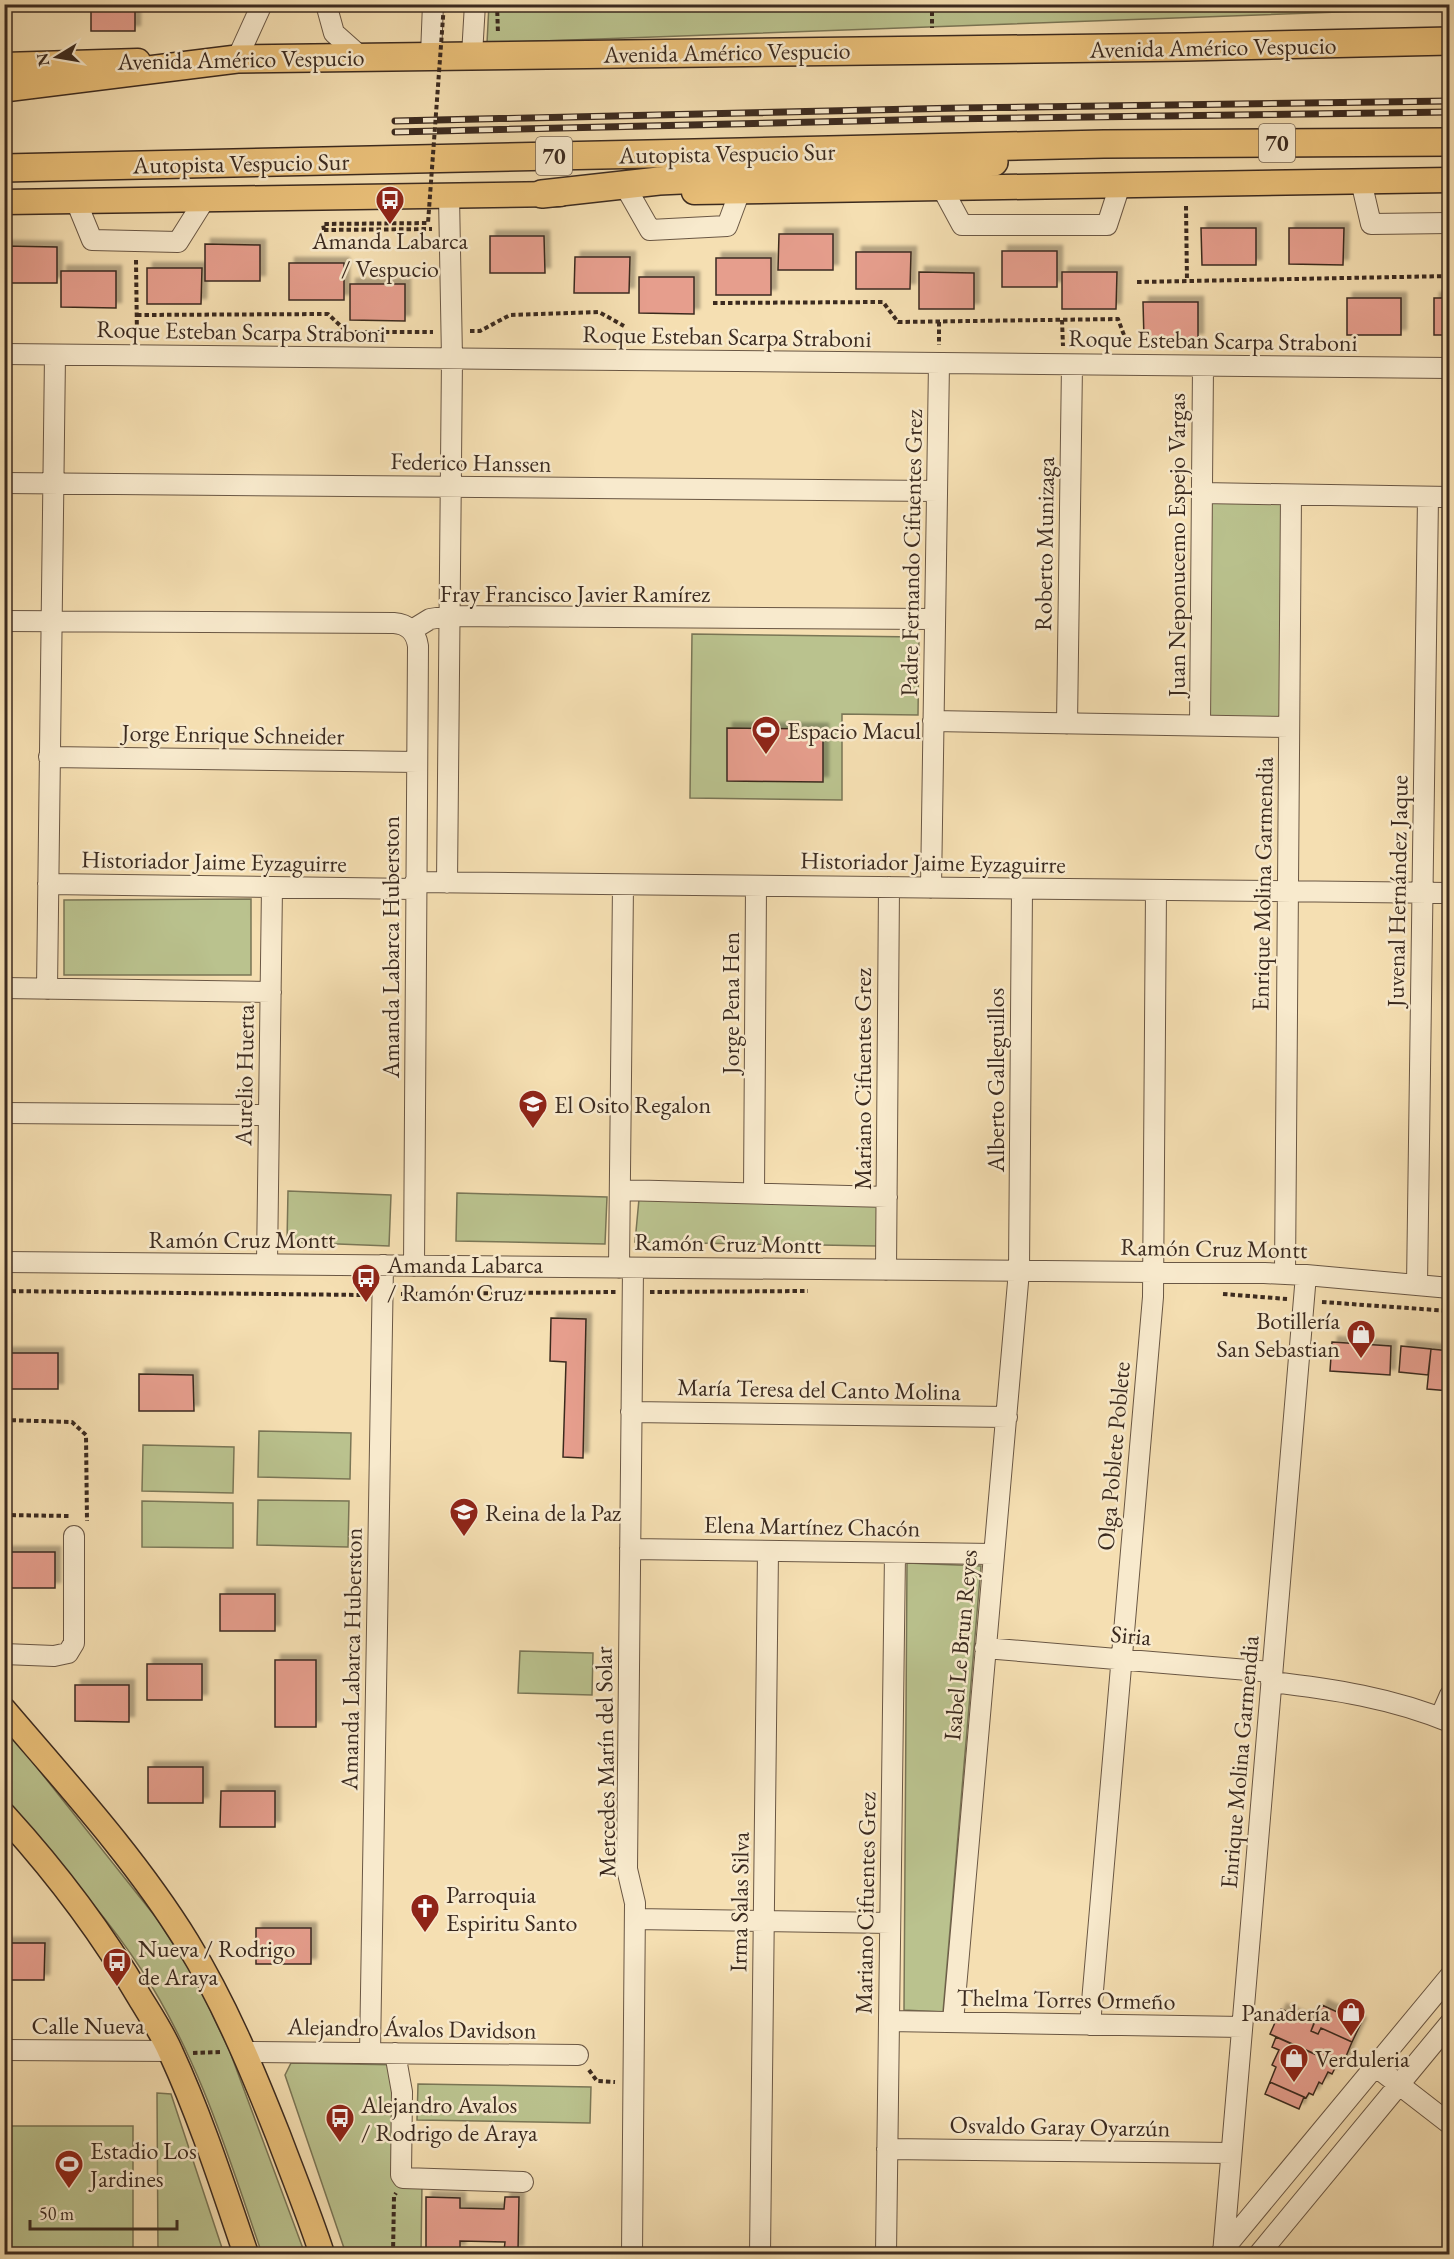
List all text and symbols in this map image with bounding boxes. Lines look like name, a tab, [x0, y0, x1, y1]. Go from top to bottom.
north arrow	[27, 27, 87, 87]
street label: Avenida Américo Vespucio	[1088, 29, 1337, 65]
street label: Avenida Américo Vespucio	[602, 34, 851, 70]
street label: Avenida Américo Vespucio	[116, 41, 365, 77]
text: N	[31, 51, 54, 68]
road number: 70	[1259, 124, 1295, 162]
street label: Autopista Vespucio Sur	[617, 136, 836, 170]
road number: 70	[536, 137, 572, 175]
street label: Autopista Vespucio Sur	[131, 146, 350, 180]
bus stop icon: Amanda Labarca / Vespucio	[374, 184, 406, 226]
place label: Amanda Labarca / Vespucio	[311, 225, 468, 284]
street label: Roque Esteban Scarpa Straboni	[96, 313, 386, 349]
street label: Roque Esteban Scarpa Straboni	[582, 318, 872, 354]
street label: Roque Esteban Scarpa Straboni	[1068, 322, 1358, 358]
street label: Juan Neponucemo Espejo Vargas	[1161, 393, 1192, 699]
street label: Padre Fernando Cifuentes Grez	[893, 409, 929, 697]
street label: Federico Hanssen	[390, 445, 552, 479]
street label: Roberto Munizaga	[1027, 456, 1061, 631]
street label: Fray Francisco Javier Ramírez	[440, 578, 710, 609]
sports icon: Espacio Macul	[750, 714, 782, 756]
place label: Espacio Macul	[787, 715, 921, 746]
street label: Jorge Enrique Schneider	[119, 717, 345, 751]
street label: Enrique Molina Garmendia	[1244, 756, 1280, 1011]
street label: Juvenal Hernández Jaque	[1379, 775, 1415, 1009]
street label: Amanda Labarca Huberston	[375, 815, 406, 1079]
street label: Historiador Jaime Eyzaguirre	[81, 843, 347, 879]
street label: Historiador Jaime Eyzaguirre	[800, 844, 1066, 880]
street label: Jorge Pena Hen	[715, 931, 746, 1076]
street label: Mariano Cifuentes Grez	[847, 968, 878, 1190]
street label: Alberto Galleguillos	[980, 988, 1011, 1173]
street label: Aurelio Huerta	[227, 1004, 261, 1147]
school or university icon: El Osito Regalon	[517, 1088, 549, 1130]
place label: El Osito Regalon	[554, 1089, 711, 1120]
street label: Ramón Cruz Montt	[148, 1224, 336, 1255]
street label: Ramón Cruz Montt	[634, 1226, 822, 1260]
street label: Ramón Cruz Montt	[1120, 1231, 1308, 1265]
place label: Amanda Labarca / Ramón Cruz	[386, 1249, 544, 1308]
bus stop icon: Amanda Labarca / Ramón Cruz	[350, 1262, 382, 1304]
place label: Botillería San Sebastian	[1216, 1305, 1340, 1364]
shop icon: Botillería San Sebastian	[1345, 1318, 1377, 1360]
street label: Olga Poblete Poblete	[1089, 1360, 1137, 1552]
street label: María Teresa del Canto Molina	[677, 1371, 961, 1407]
school or university icon: Reina de la Paz	[448, 1496, 480, 1538]
place label: Reina de la Paz	[485, 1497, 621, 1528]
street label: Elena Martínez Chacón	[703, 1509, 921, 1543]
street label: Amanda Labarca Huberston	[333, 1527, 369, 1792]
street label: Isabel Le Brun Reyes	[936, 1548, 984, 1742]
street label: Siria	[1109, 1618, 1153, 1652]
street label: Enrique Molina Garmendia	[1212, 1634, 1266, 1890]
street label: Mercedes Marín del Solar	[587, 1646, 623, 1878]
street label: Mariano Cifuentes Grez	[848, 1792, 882, 2014]
street label: Irma Salas Silva	[722, 1831, 756, 1972]
place label: Parroquia Espiritu Santo	[446, 1879, 577, 1938]
church icon: Parroquia Espiritu Santo	[409, 1892, 441, 1934]
place label: Nueva / Rodrigo de Araya	[138, 1933, 295, 1992]
bus stop icon: Nueva / Rodrigo de Araya	[101, 1946, 133, 1988]
street label: Thelma Torres Ormeño	[956, 1982, 1176, 2016]
shop icon: Panadería	[1335, 1996, 1367, 2038]
place label: Panadería	[1241, 1997, 1330, 2028]
street label: Calle Nueva	[31, 2010, 145, 2041]
street label: Alejandro Ávalos Davidson	[286, 2010, 537, 2046]
shop icon: Verduleria	[1278, 2042, 1310, 2084]
place label: Verduleria	[1315, 2043, 1410, 2074]
place label: Alejandro Avalos / Rodrigo de Araya	[360, 2089, 538, 2148]
bus stop icon: Alejandro Avalos / Rodrigo de Araya	[324, 2102, 356, 2144]
street label: Osvaldo Garay Oyarzún	[949, 2109, 1171, 2143]
place label: Estadio Los Jardines	[88, 2135, 197, 2194]
sports icon: Estadio Los Jardines	[53, 2148, 85, 2190]
scale bar	[30, 2193, 177, 2231]
text: 50 m	[39, 2202, 74, 2225]

